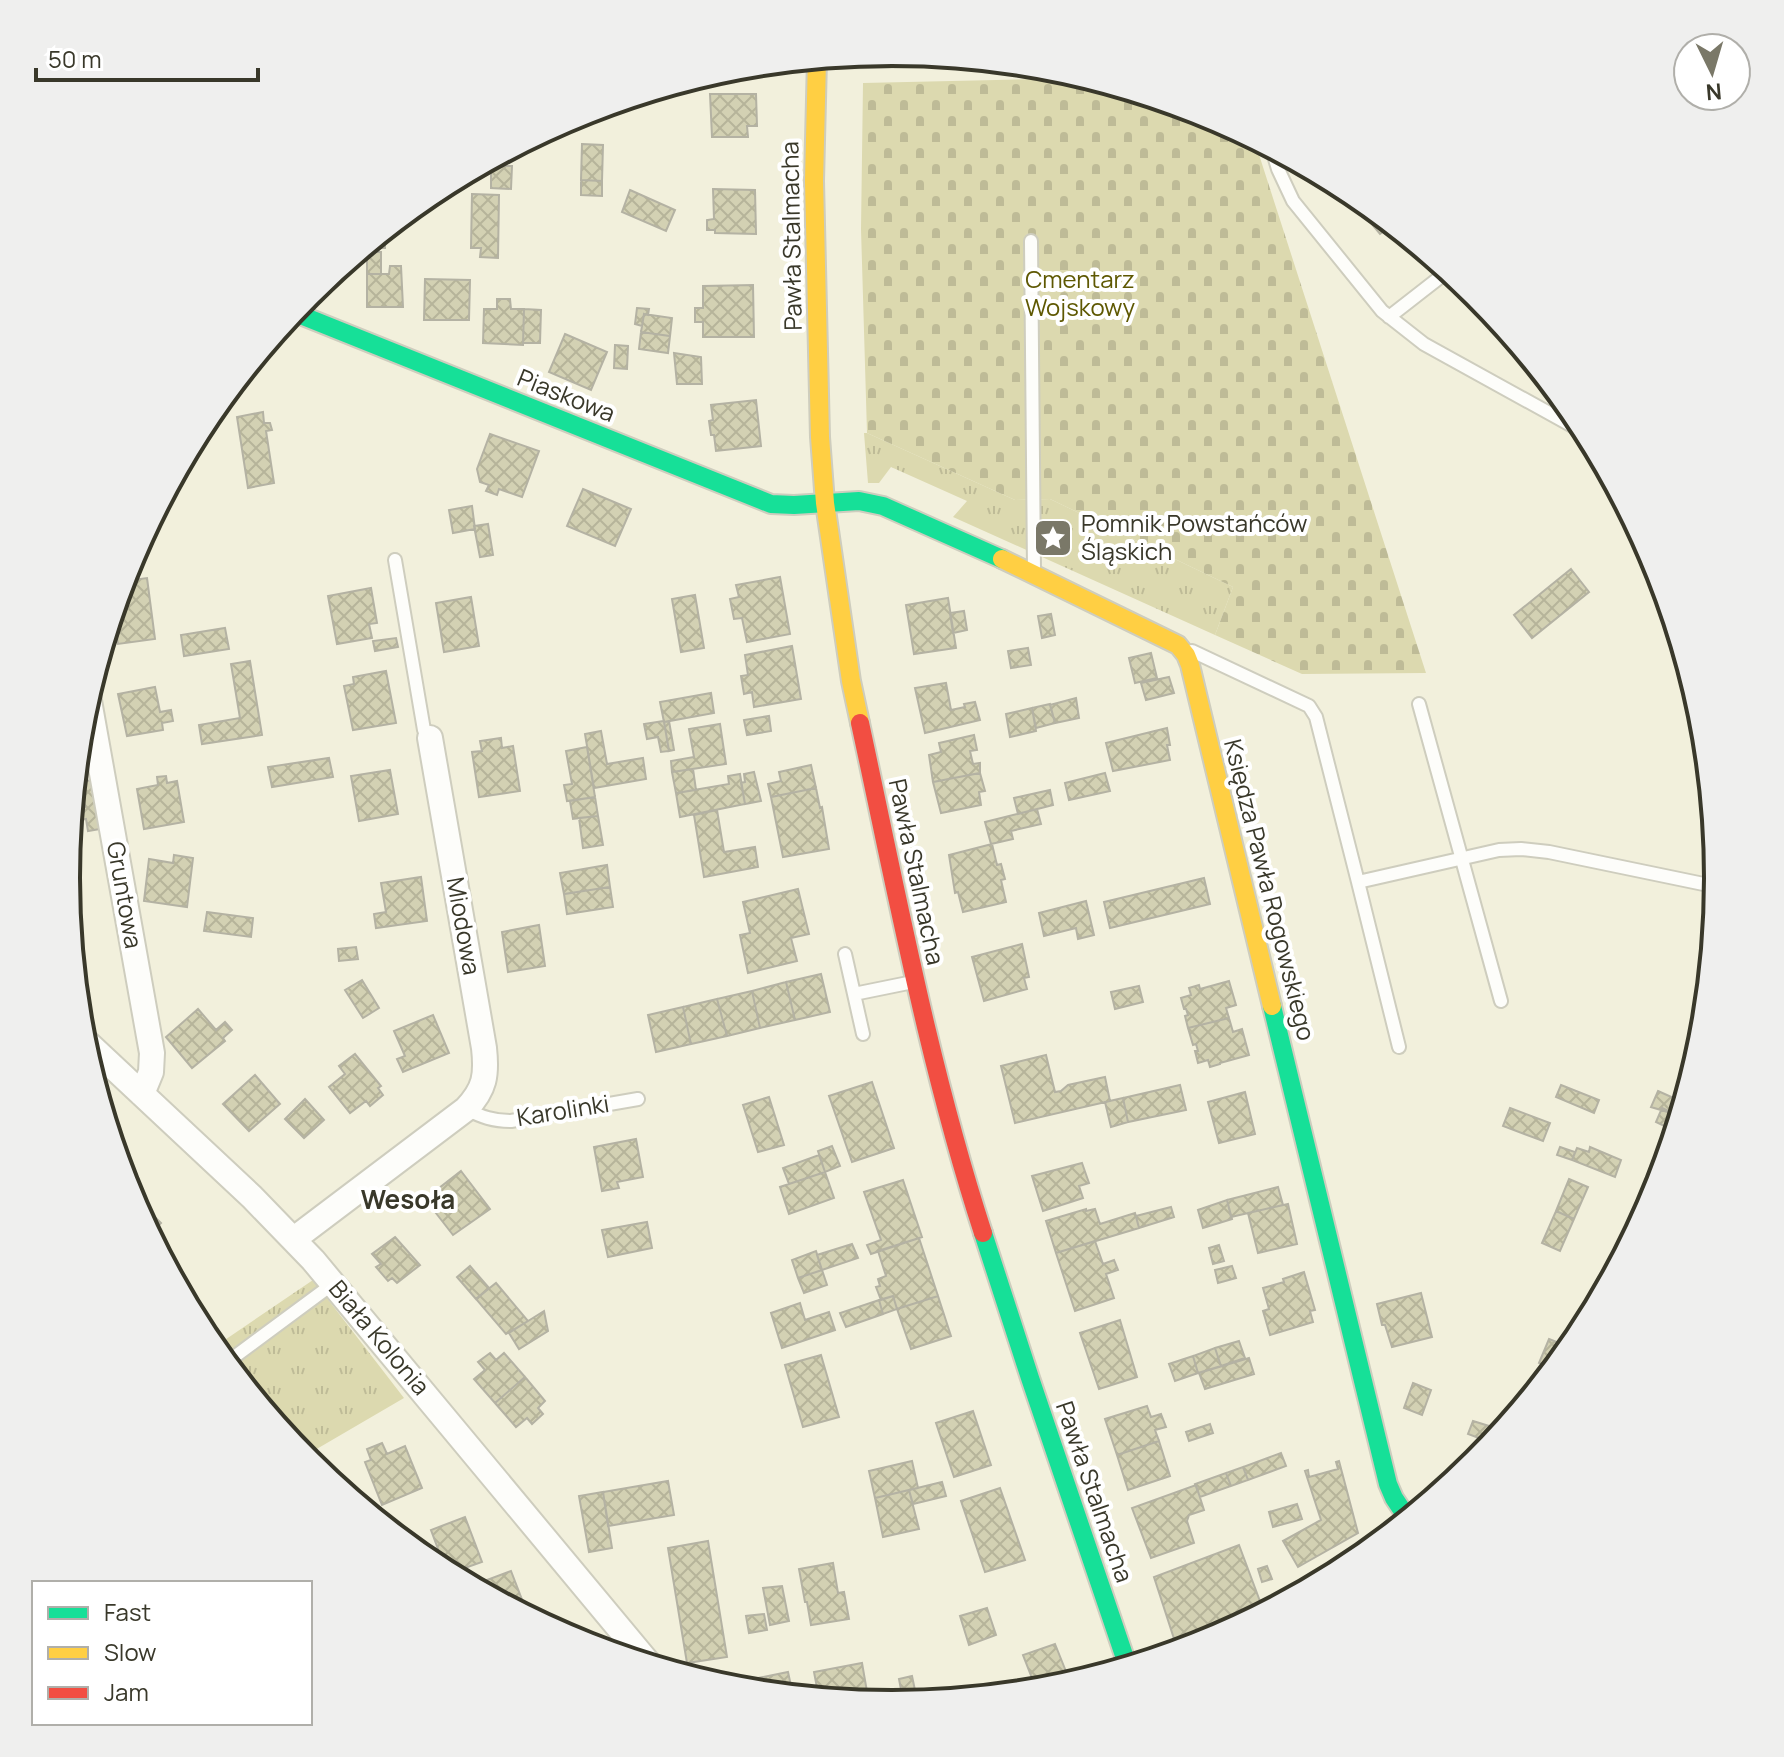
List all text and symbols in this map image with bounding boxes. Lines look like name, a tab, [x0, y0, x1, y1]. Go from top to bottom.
scale bar	[36, 32, 258, 82]
north arrow	[1672, 32, 1752, 112]
text: 50 m	[48, 42, 102, 75]
text: N	[1705, 76, 1723, 108]
street label: Pawła Stalmacha	[772, 141, 809, 331]
park label: Cmentarz Wojskowy	[1025, 262, 1135, 323]
street label: Piaskowa	[513, 360, 620, 429]
place label: Pomnik Powstańców Śląskich	[1081, 506, 1307, 567]
place icon: Pomnik Powstańców Śląskich	[1032, 517, 1074, 559]
street label: Księdza Pawła Rogowskiego	[1217, 735, 1324, 1044]
street label: Pawła Stalmacha	[882, 776, 953, 968]
street label: Gruntowa	[100, 839, 151, 951]
street label: Miodowa	[440, 874, 489, 977]
street label: Karolinki	[514, 1086, 611, 1133]
district label: Wesoła	[361, 1181, 455, 1217]
street label: Biała Kolonia	[322, 1272, 438, 1402]
street label: Pawła Stalmacha	[1049, 1397, 1142, 1586]
legend	[32, 1581, 312, 1725]
text: Fast	[104, 1595, 151, 1628]
text: Slow	[104, 1635, 157, 1668]
text: Jam	[104, 1675, 149, 1708]

